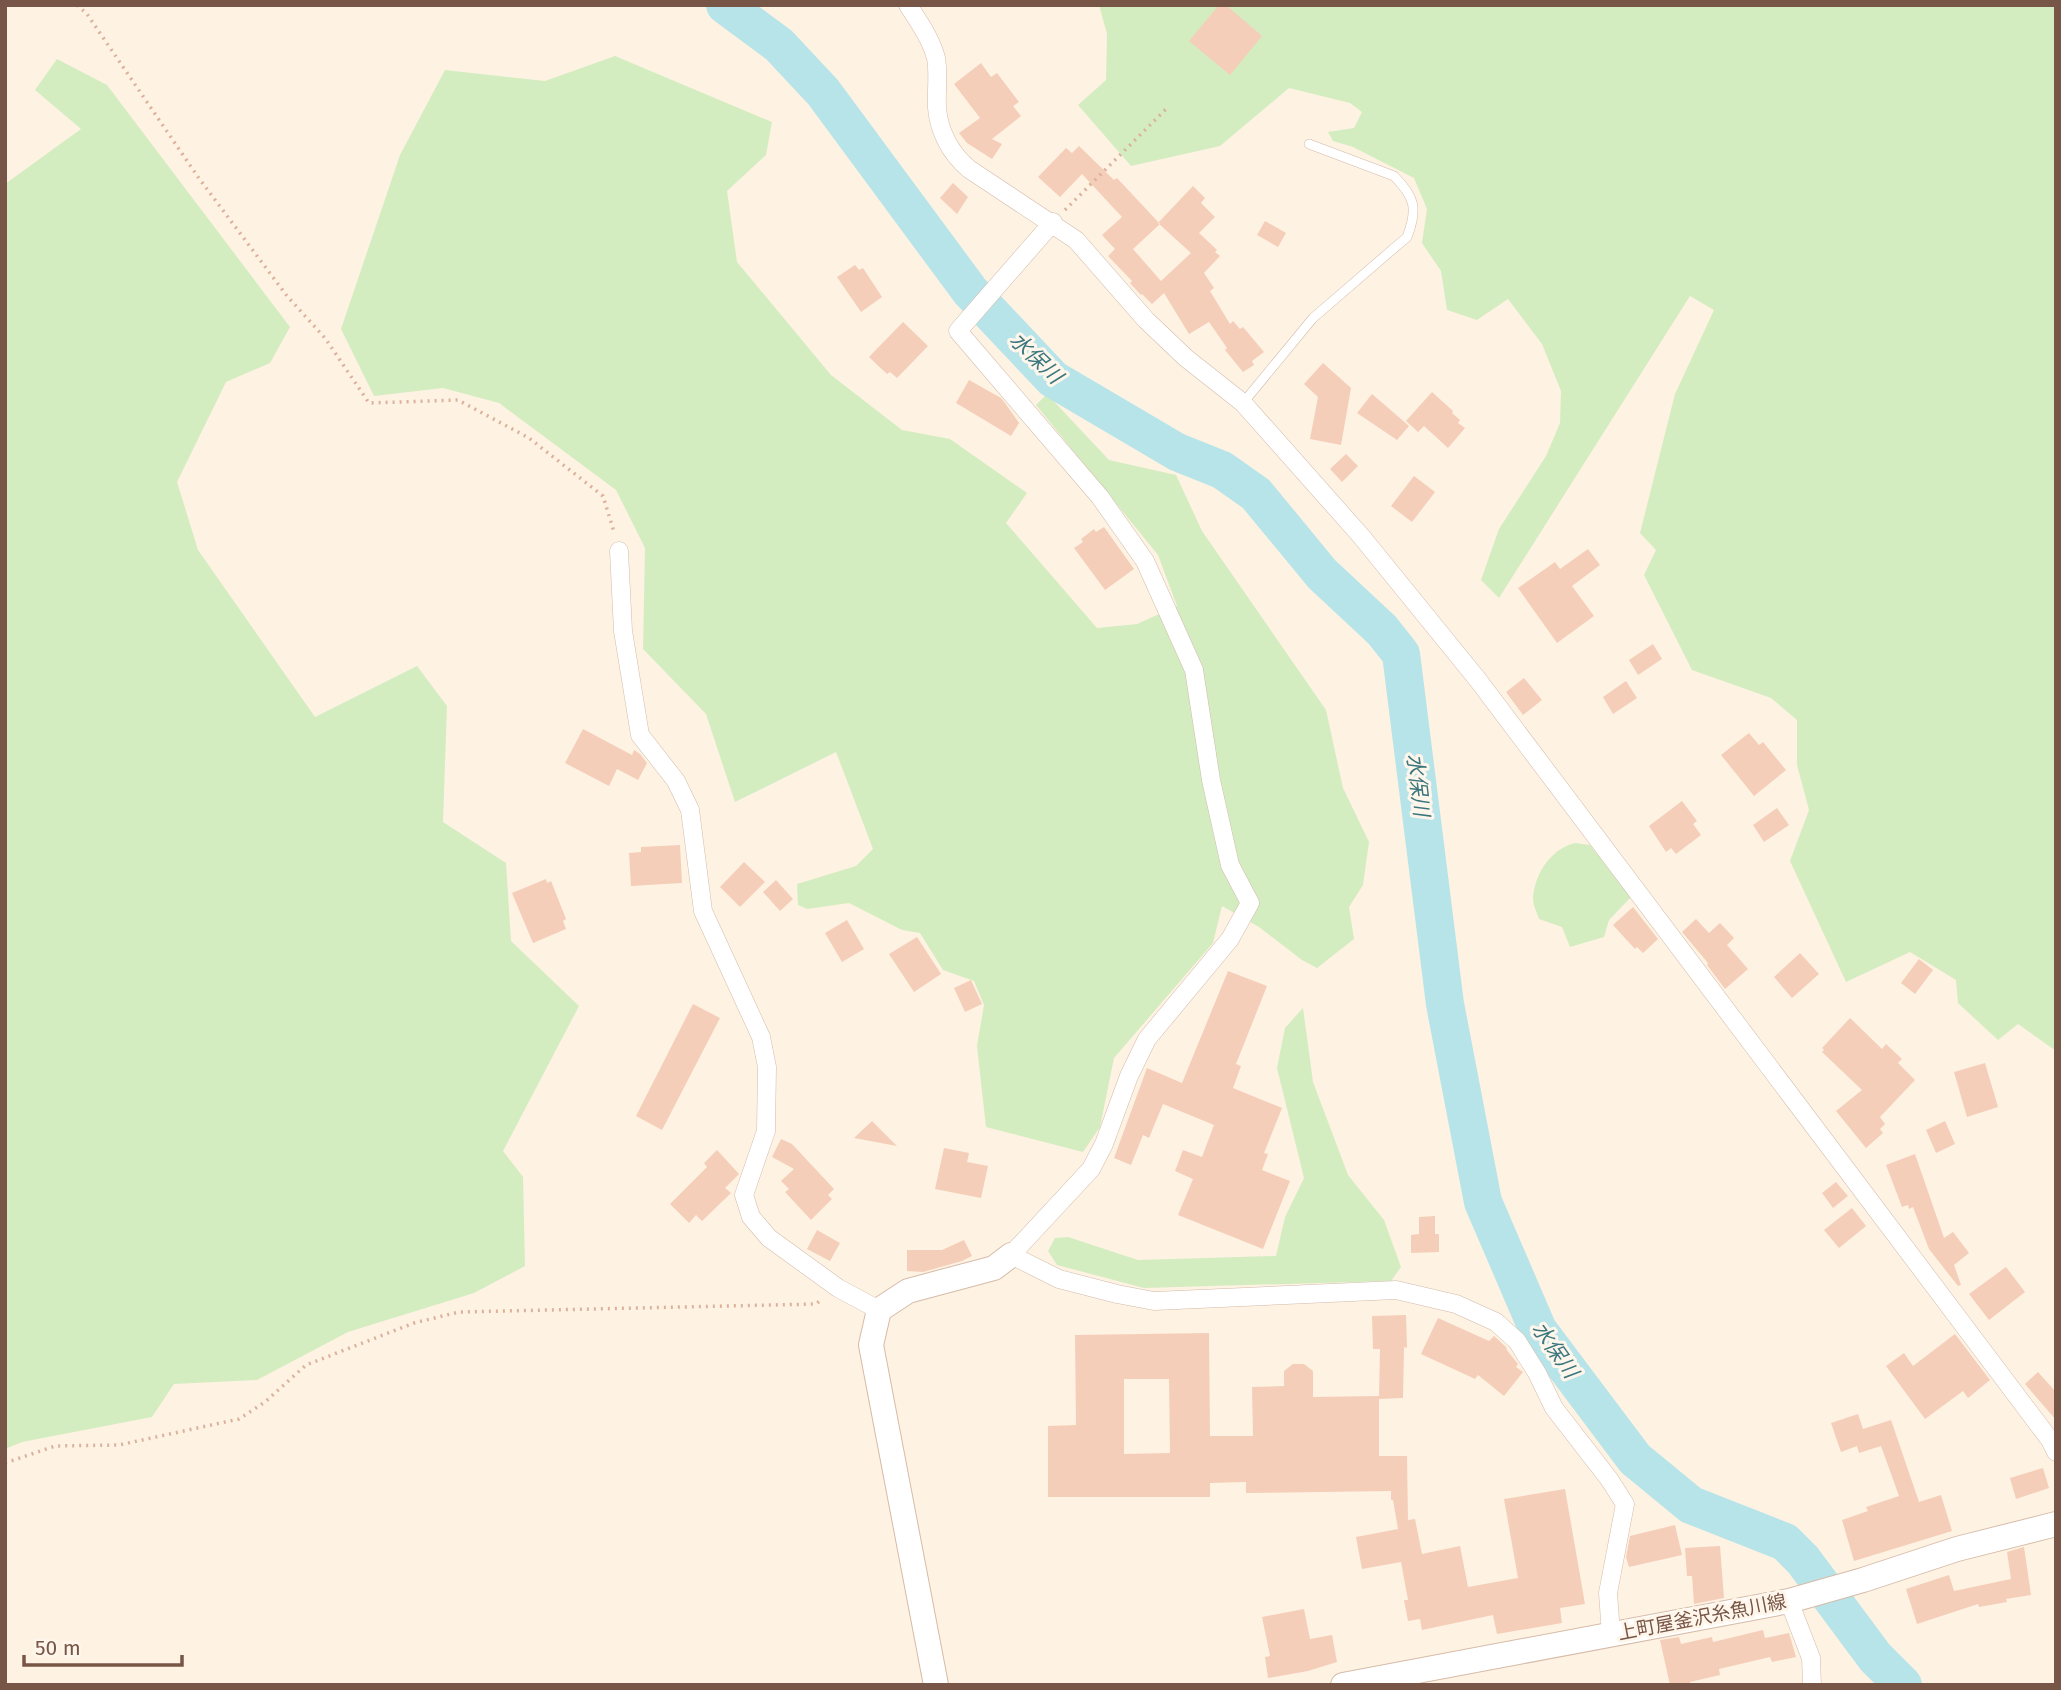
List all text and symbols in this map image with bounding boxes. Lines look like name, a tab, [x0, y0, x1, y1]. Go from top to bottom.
water label: 水保川	[1004, 327, 1069, 391]
water label: 水保川	[1401, 752, 1435, 820]
water label: 水保川	[1526, 1317, 1585, 1385]
street label: 上町屋釜沢糸魚川線	[1616, 1589, 1788, 1645]
scale bar	[24, 1624, 182, 1668]
text: 50 m	[35, 1635, 81, 1661]

